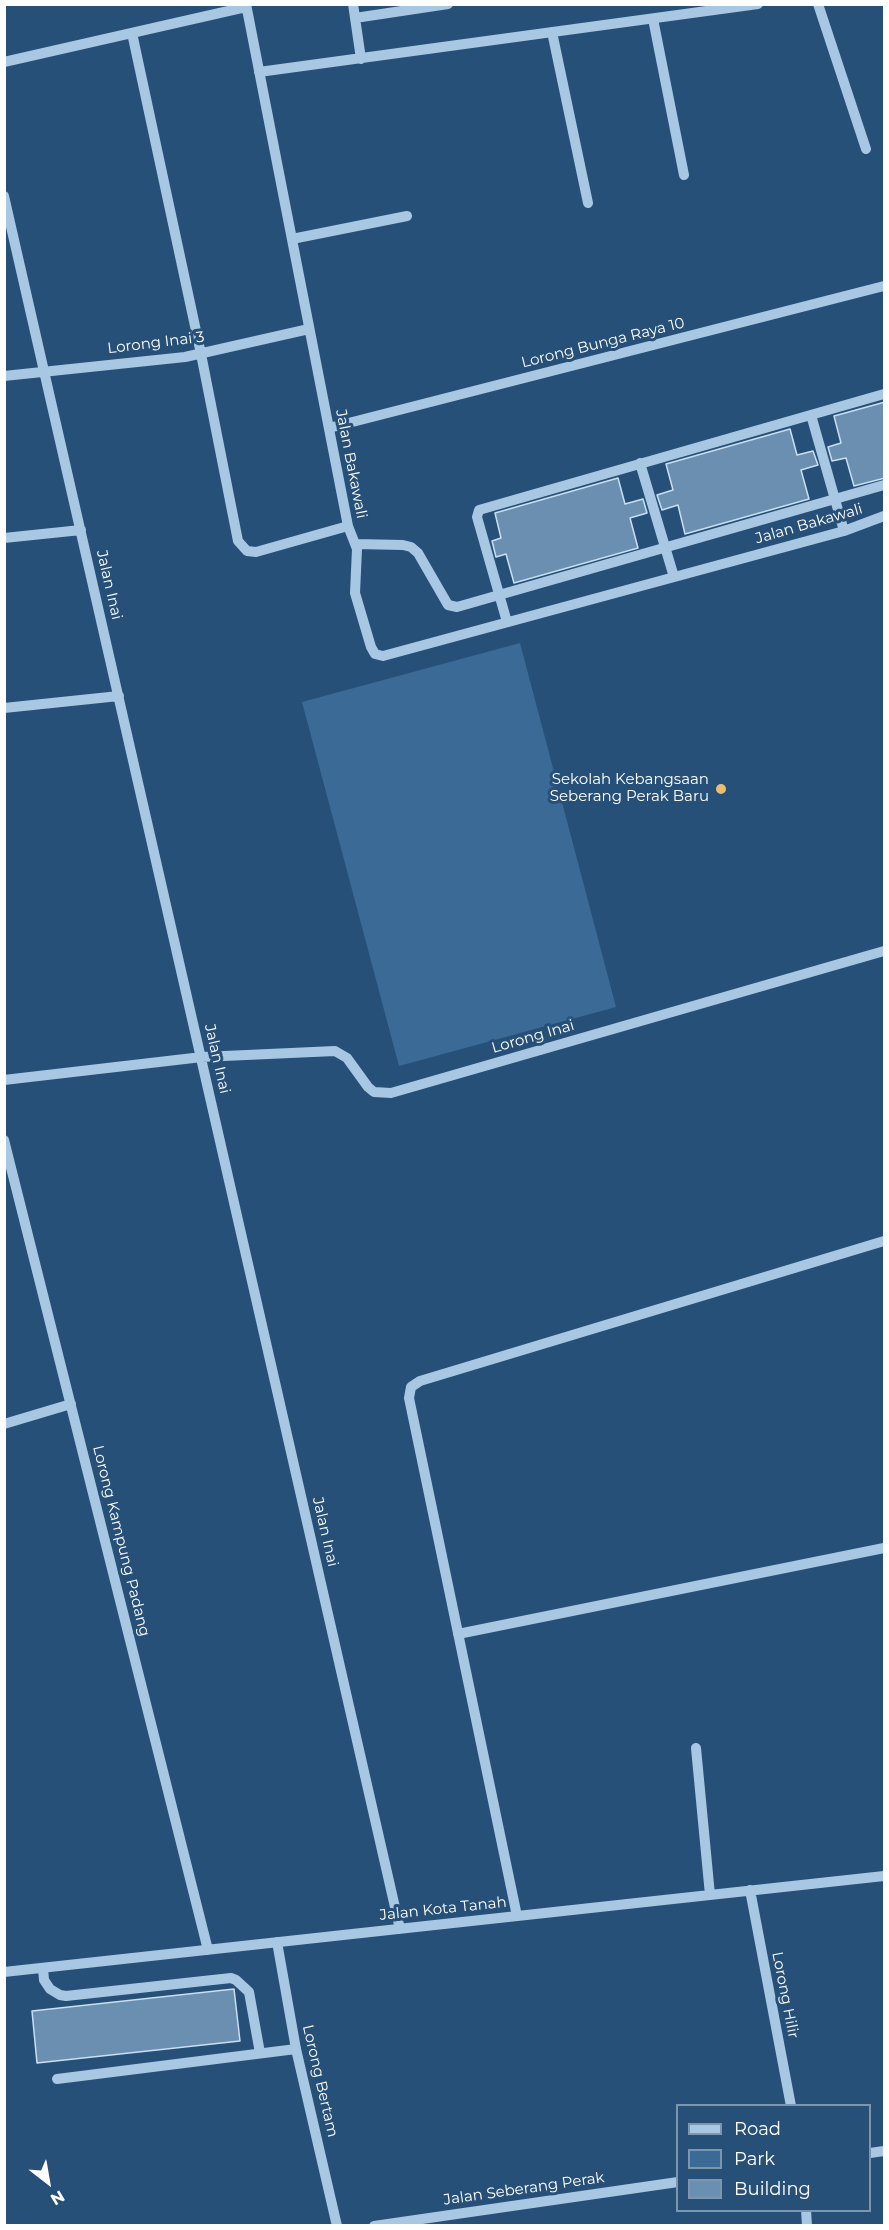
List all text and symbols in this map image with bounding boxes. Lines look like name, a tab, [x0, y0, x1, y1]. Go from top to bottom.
street label: Lorong Bunga Raya 10	[520, 314, 686, 372]
street label: Lorong Inai 3	[106, 328, 206, 358]
street label: Jalan Bakawali	[332, 408, 370, 520]
street label: Jalan Bakawali	[753, 500, 865, 548]
street label: Jalan Inai	[92, 548, 126, 622]
place label: Sekolah Kebangsaan Seberang Perak Baru	[550, 771, 709, 806]
marker: Sekolah Kebangsaan Seberang Perak Baru	[714, 782, 728, 796]
street label: Lorong Inai	[490, 1017, 576, 1057]
street label: Jalan Inai	[200, 1022, 234, 1096]
street label: Lorong Kampung Padang	[89, 1444, 153, 1638]
street label: Jalan Inai	[308, 1495, 342, 1569]
street label: Jalan Kota Tanah	[379, 1893, 507, 1925]
street label: Lorong Hilir	[768, 1950, 802, 2040]
street label: Lorong Bertam	[298, 2023, 342, 2139]
legend	[676, 2104, 871, 2212]
text: Road	[734, 2118, 781, 2140]
text: Park	[734, 2148, 775, 2170]
north arrow	[18, 2152, 78, 2212]
street label: Jalan Seberang Perak	[442, 2169, 606, 2209]
text: Building	[734, 2178, 811, 2200]
text: N	[47, 2186, 68, 2209]

